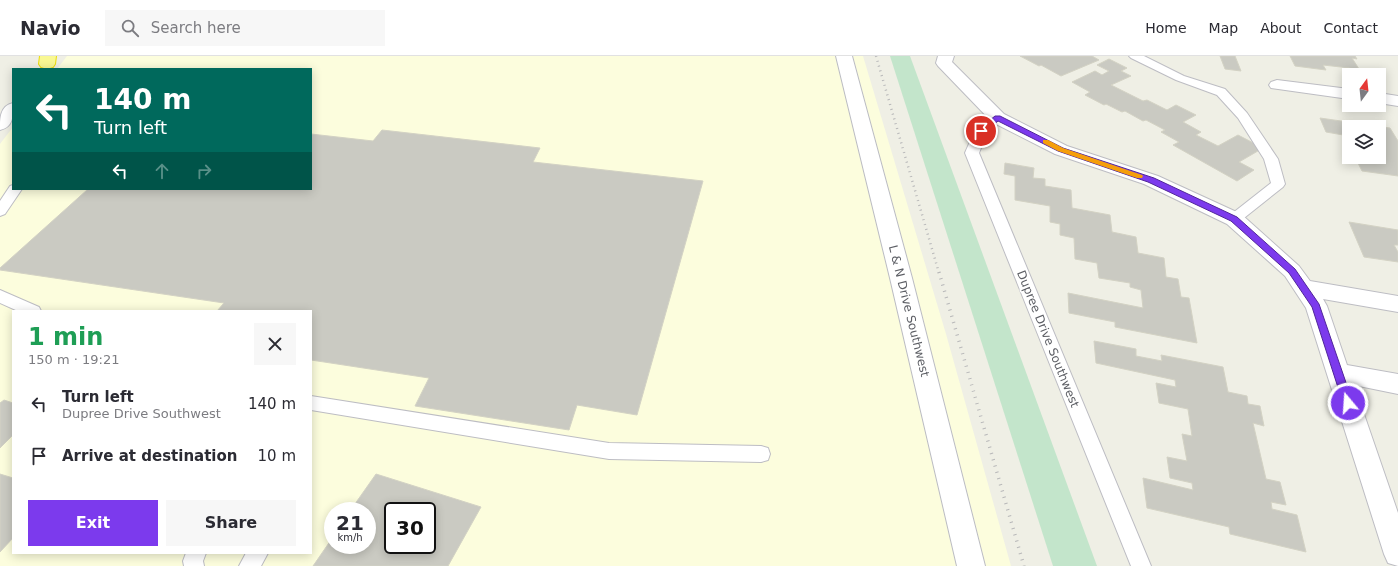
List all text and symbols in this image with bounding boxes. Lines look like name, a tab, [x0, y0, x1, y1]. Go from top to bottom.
search box	[105, 10, 385, 46]
text: Navio	[20, 17, 81, 39]
icon: search	[119, 17, 141, 39]
text: Search here	[151, 19, 241, 37]
text: Home	[1145, 20, 1187, 36]
text: Map	[1209, 20, 1238, 36]
text: About	[1260, 20, 1302, 36]
text: Contact	[1324, 20, 1378, 36]
north arrow	[1342, 68, 1386, 112]
map controls	[1342, 68, 1386, 164]
text: 140 m	[94, 83, 191, 116]
icon: left	[28, 84, 80, 136]
pin	[964, 114, 998, 148]
text: Turn left	[94, 117, 167, 138]
icon: arrive	[970, 120, 992, 142]
button: layers	[1342, 120, 1386, 164]
icon: left	[109, 160, 131, 182]
icon: ahead	[151, 160, 173, 182]
icon: right	[193, 160, 215, 182]
street label: L & N Drive Southwest	[886, 244, 932, 379]
street label: Dupree Drive Southwest	[1014, 268, 1082, 410]
text: 1 min	[28, 323, 103, 351]
button: close	[254, 323, 296, 365]
text: 150 m · 19:21	[28, 352, 119, 367]
position arrow	[1327, 382, 1369, 424]
text: Turn left	[62, 388, 134, 406]
icon: left	[28, 393, 50, 415]
text: 140 m	[248, 395, 296, 413]
text: Dupree Drive Southwest	[62, 406, 221, 421]
icon: arrive	[28, 445, 50, 467]
text: Arrive at destination	[62, 447, 237, 465]
text: 10 m	[258, 447, 296, 465]
button: Exit	[28, 500, 158, 546]
button: Share	[166, 500, 296, 546]
speed limit sign: 30	[384, 502, 436, 554]
text: 21	[336, 511, 364, 535]
text: km/h	[337, 532, 363, 543]

